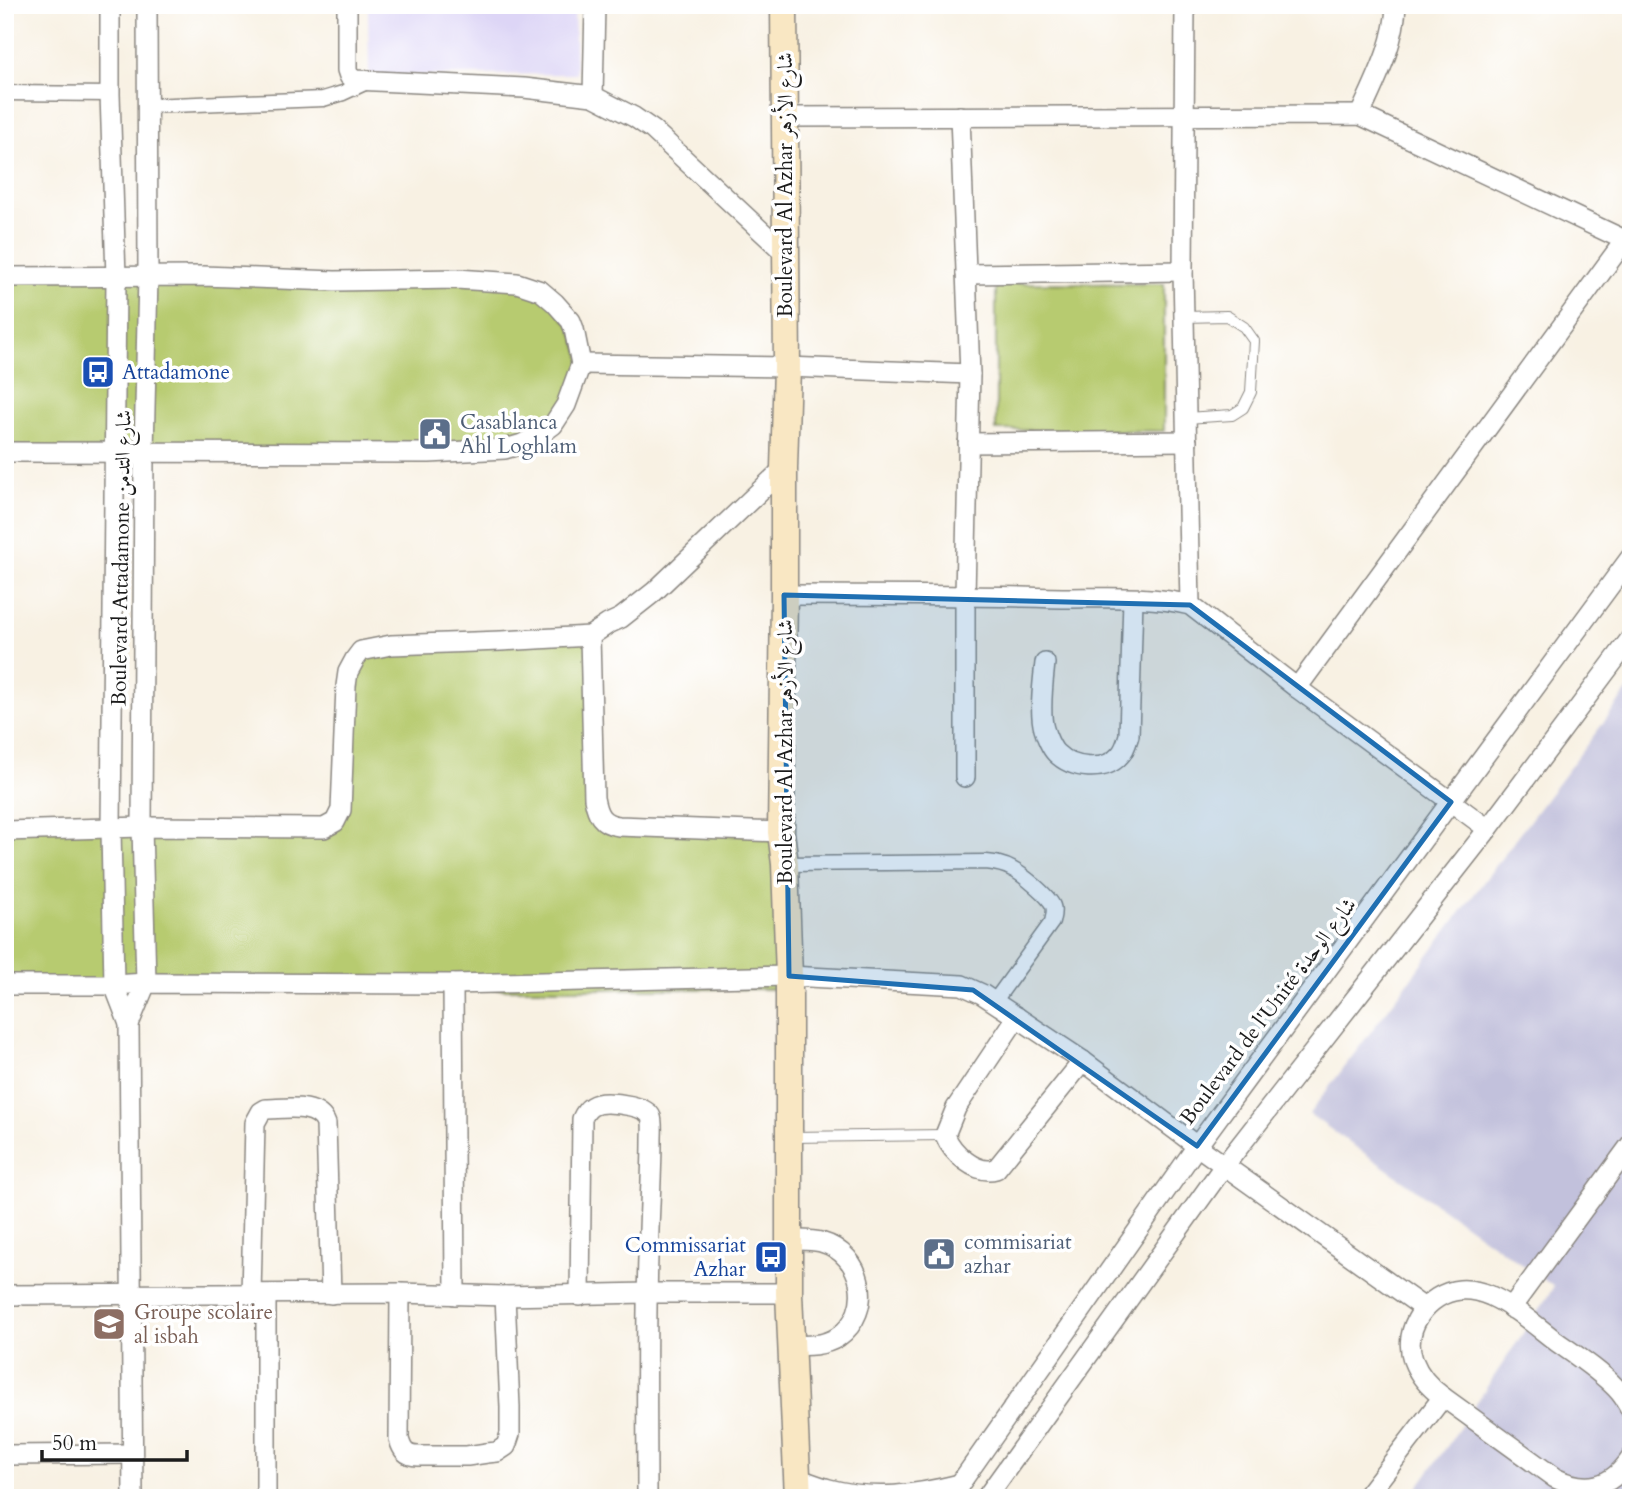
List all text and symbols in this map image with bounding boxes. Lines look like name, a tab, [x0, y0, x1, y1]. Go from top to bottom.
street label: Boulevard Al Azhar شارع الأزهر	[770, 52, 803, 318]
bus stop icon: Attadamone	[79, 353, 117, 391]
place label: Attadamone	[122, 358, 230, 387]
place label: Casablanca Ahl Loghlam	[460, 408, 577, 461]
street label: Boulevard Attadamone شارع التدمن	[104, 410, 142, 706]
public building icon: Casablanca Ahl Loghlam	[416, 415, 454, 453]
street label: Boulevard Al Azhar شارع الأزهر	[770, 619, 803, 885]
street label: Boulevard de l'Unité شارع الوحدة	[1173, 892, 1366, 1133]
place label: commisariat azhar	[964, 1228, 1072, 1281]
place label: Commissariat Azhar	[625, 1231, 746, 1284]
public building icon: commisariat azhar	[920, 1235, 958, 1273]
bus stop icon: Commissariat Azhar	[752, 1238, 790, 1276]
place label: Groupe scolaire al isbah	[134, 1298, 273, 1351]
school or university icon: Groupe scolaire al isbah	[90, 1305, 128, 1343]
scale bar	[42, 1419, 187, 1463]
text: 50 m	[52, 1429, 97, 1458]

